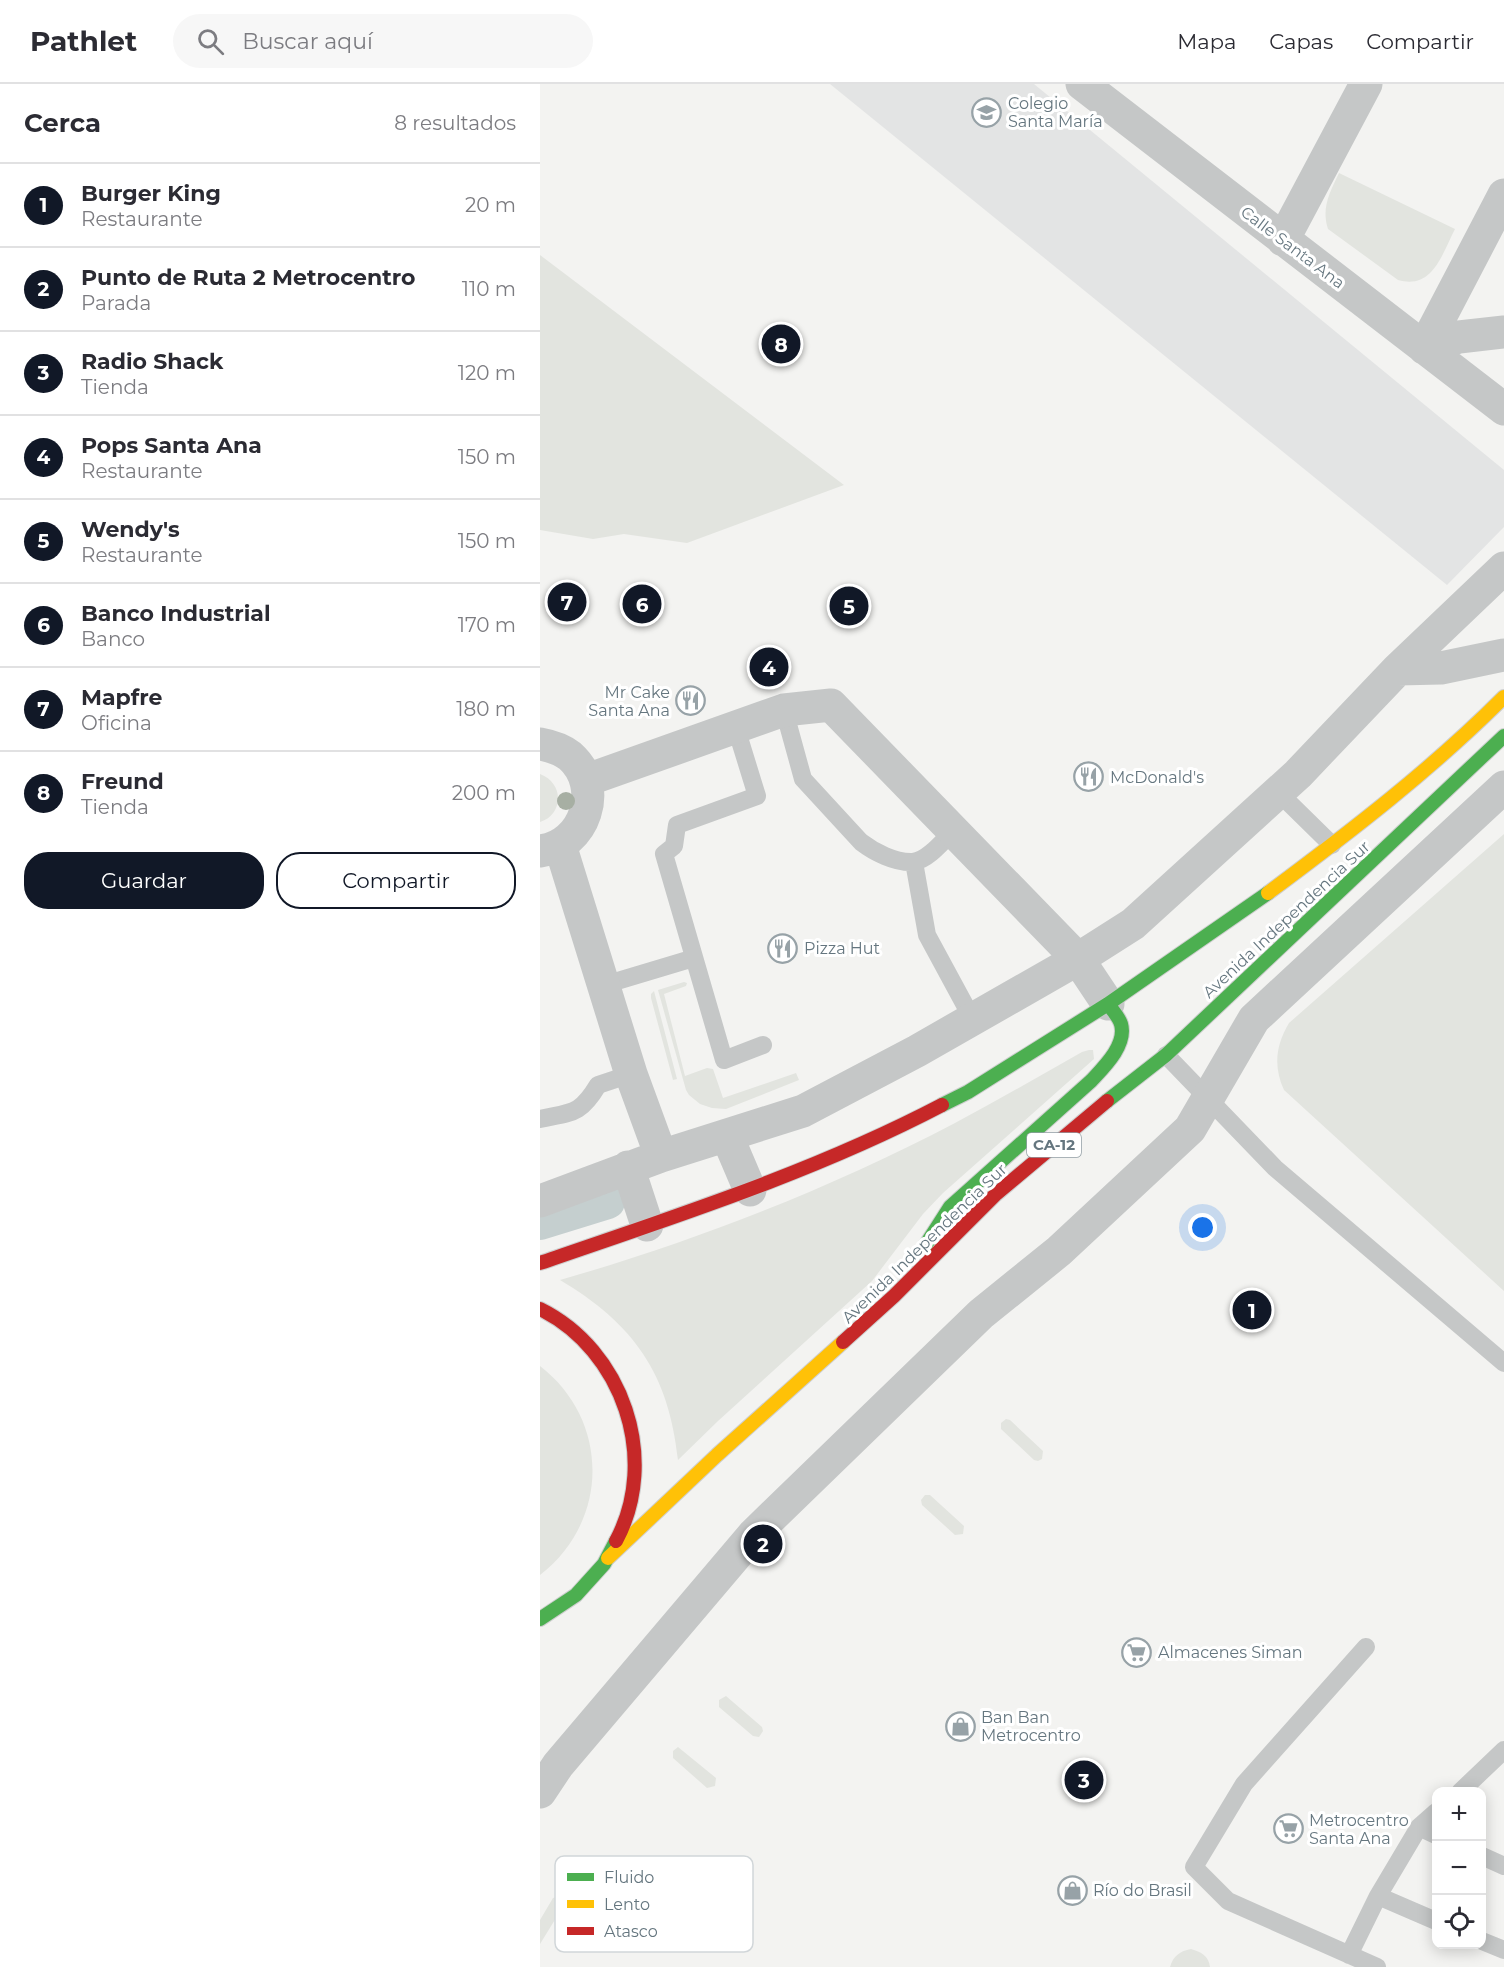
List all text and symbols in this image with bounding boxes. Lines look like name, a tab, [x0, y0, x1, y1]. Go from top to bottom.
search box	[173, 14, 593, 68]
text: Pathlet	[30, 24, 137, 58]
icon: search	[194, 25, 227, 58]
text: Buscar aquí	[242, 28, 373, 55]
text: Mapa	[1177, 29, 1236, 54]
text: Capas	[1269, 29, 1333, 54]
text: Compartir	[1366, 29, 1474, 54]
place label: Colegio Santa María	[1008, 94, 1103, 131]
school or university icon: Colegio Santa María	[971, 96, 1003, 128]
text: Cerca	[24, 107, 101, 139]
text: 8 resultados	[394, 111, 516, 135]
text: Burger King	[81, 180, 221, 207]
text: 1	[40, 193, 47, 217]
text: 20 m	[465, 193, 516, 217]
street label: Calle Santa Ana	[1237, 202, 1348, 293]
text: Restaurante	[81, 207, 203, 231]
text: Punto de Ruta 2 Metrocentro	[81, 264, 415, 291]
text: 2	[38, 277, 49, 301]
text: 110 m	[462, 277, 516, 301]
text: Parada	[81, 291, 151, 315]
pin: 8	[762, 322, 800, 366]
text: Radio Shack	[81, 348, 223, 375]
text: 3	[38, 361, 49, 385]
text: 120 m	[458, 361, 516, 385]
text: Tienda	[81, 375, 149, 399]
text: Pops Santa Ana	[81, 432, 262, 459]
text: 4	[37, 445, 50, 469]
text: 150 m	[458, 445, 516, 469]
text: Restaurante	[81, 459, 203, 483]
text: Wendy's	[81, 516, 180, 543]
text: 5	[38, 529, 49, 553]
text: 150 m	[458, 529, 516, 553]
text: Restaurante	[81, 543, 203, 567]
pin: 7	[548, 580, 586, 624]
pin: 6	[622, 582, 662, 626]
pin: 5	[830, 584, 868, 628]
text: Banco Industrial	[81, 600, 271, 627]
text: 6	[37, 613, 50, 637]
text: 170 m	[458, 613, 516, 637]
text: Banco	[81, 627, 145, 651]
pin: 4	[750, 644, 788, 690]
place label: Mr Cake Santa Ana	[588, 683, 670, 720]
text: Mapfre	[81, 684, 162, 711]
restaurant icon: Mr Cake Santa Ana	[675, 685, 707, 717]
text: 7	[37, 697, 50, 721]
text: 180 m	[456, 697, 516, 721]
text: Oficina	[81, 711, 152, 735]
restaurant icon: McDonald's	[1073, 761, 1105, 793]
text: Freund	[81, 768, 164, 795]
place label: McDonald's	[1110, 768, 1204, 787]
text: 8	[37, 781, 50, 805]
text: 200 m	[452, 781, 516, 805]
text: Tienda	[81, 795, 149, 819]
street label: Avenida Independencia Sur	[1199, 837, 1374, 1002]
button: Guardar	[24, 852, 264, 909]
button: Compartir	[276, 852, 516, 909]
restaurant icon: Pizza Hut	[767, 932, 799, 964]
place label: Pizza Hut	[804, 939, 881, 958]
road number: CA-12	[1027, 1133, 1081, 1157]
street label: Avenida Independencia Sur	[838, 1160, 1011, 1327]
your location	[1188, 1213, 1217, 1242]
pin: 1	[1232, 1288, 1272, 1332]
pin: 2	[744, 1522, 782, 1566]
supermarket icon: Almacenes Siman	[1121, 1636, 1153, 1668]
place label: Almacenes Siman	[1158, 1643, 1303, 1662]
place label: Ban Ban Metrocentro	[981, 1708, 1081, 1745]
shop icon: Ban Ban Metrocentro	[944, 1710, 976, 1742]
pin: 3	[1064, 1758, 1104, 1802]
map controls	[1432, 1787, 1486, 1949]
button: +	[1432, 1787, 1486, 1841]
place label: Metrocentro Santa Ana	[1309, 1811, 1409, 1848]
supermarket icon: Metrocentro Santa Ana	[1272, 1813, 1304, 1845]
button: −	[1432, 1841, 1486, 1895]
legend	[555, 1856, 753, 1952]
text: Fluido	[604, 1868, 654, 1887]
shop icon: Río do Brasil	[1056, 1874, 1088, 1906]
place label: Río do Brasil	[1093, 1881, 1192, 1900]
text: Lento	[604, 1895, 650, 1914]
button: locate	[1432, 1895, 1486, 1949]
text: Atasco	[604, 1922, 658, 1941]

